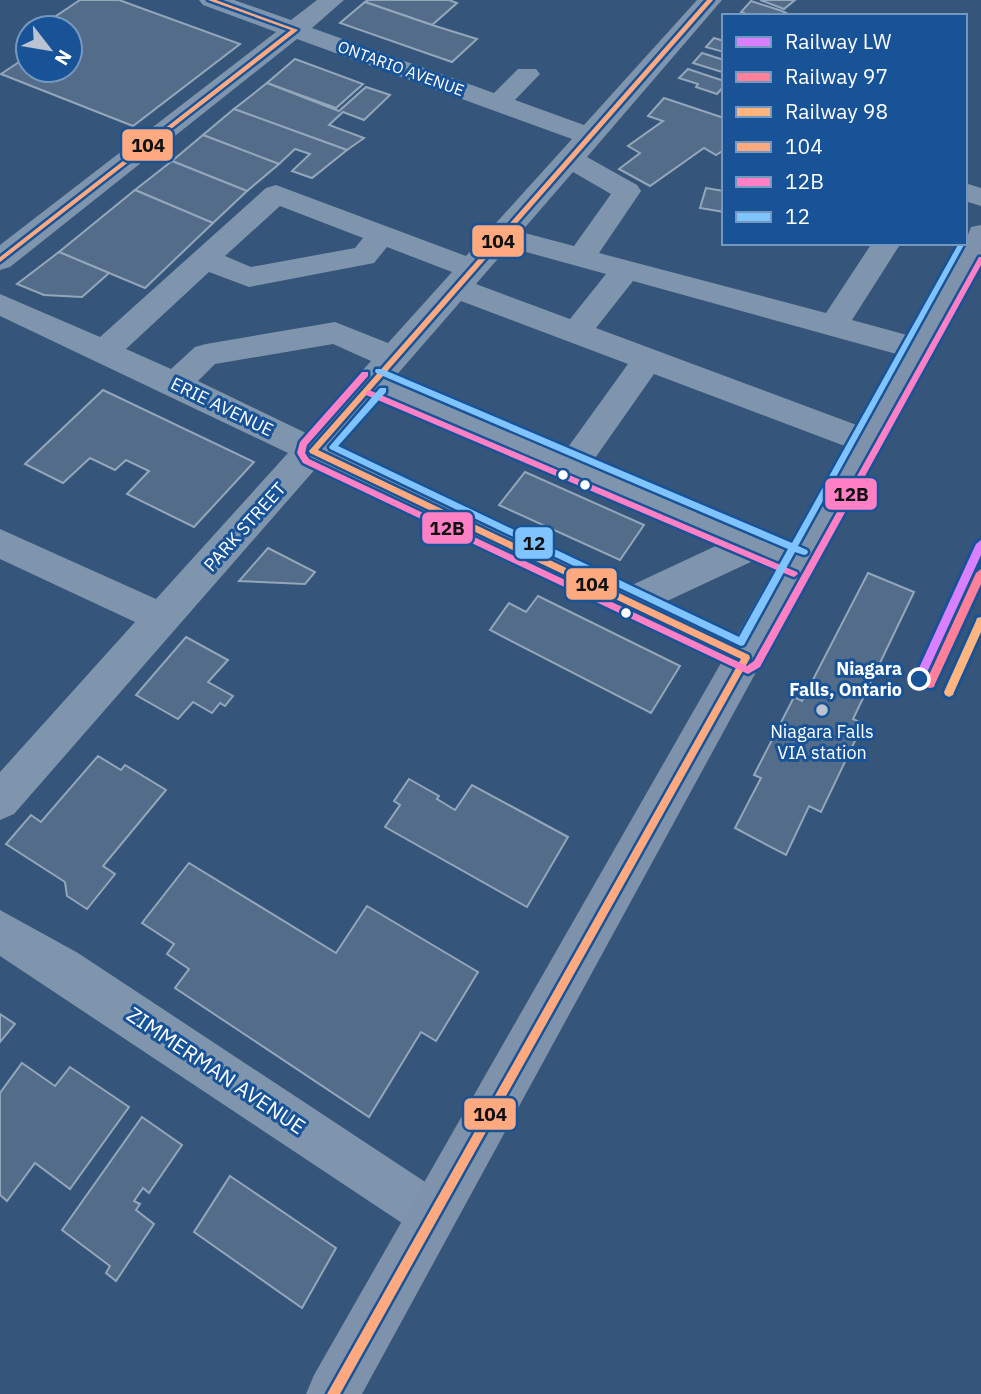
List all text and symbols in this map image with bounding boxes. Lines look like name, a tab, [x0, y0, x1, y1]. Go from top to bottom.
north arrow	[14, 14, 84, 84]
legend	[722, 14, 967, 245]
text: Railway LW	[785, 27, 892, 55]
street label: ONTARIO AVENUE	[335, 36, 467, 100]
text: N	[50, 46, 77, 70]
text: Railway 97	[785, 62, 888, 90]
text: Railway 98	[785, 97, 888, 125]
line badge: 104	[121, 128, 174, 162]
text: 104	[785, 132, 823, 160]
text: 104	[131, 133, 165, 157]
text: 12B	[785, 167, 824, 195]
text: 12	[785, 202, 810, 230]
line badge: 104	[471, 224, 525, 258]
text: 104	[481, 229, 515, 253]
street label: ERIE AVENUE	[167, 372, 277, 441]
unlabelled marker	[556, 468, 570, 482]
street label: PARK STREET	[199, 477, 291, 576]
line badge: 12B	[824, 477, 878, 511]
unlabelled marker	[578, 478, 592, 492]
text: 12B	[833, 482, 869, 506]
line badge: 12B	[421, 511, 474, 545]
text: 12B	[429, 516, 465, 540]
line badge: 12	[514, 526, 554, 560]
text: 12	[523, 531, 545, 555]
line badge: 104	[565, 567, 618, 601]
text: 104	[575, 572, 609, 596]
unlabelled marker	[619, 606, 633, 620]
place label: Niagara Falls, Ontario	[789, 657, 902, 701]
marker: Niagara Falls, Ontario	[908, 668, 930, 690]
marker: Niagara Falls VIA station	[814, 702, 830, 718]
place label: Niagara Falls VIA station	[770, 720, 874, 764]
street label: ZIMMERMAN AVENUE	[122, 1000, 311, 1140]
line badge: 104	[463, 1097, 517, 1131]
text: 104	[473, 1102, 507, 1126]

